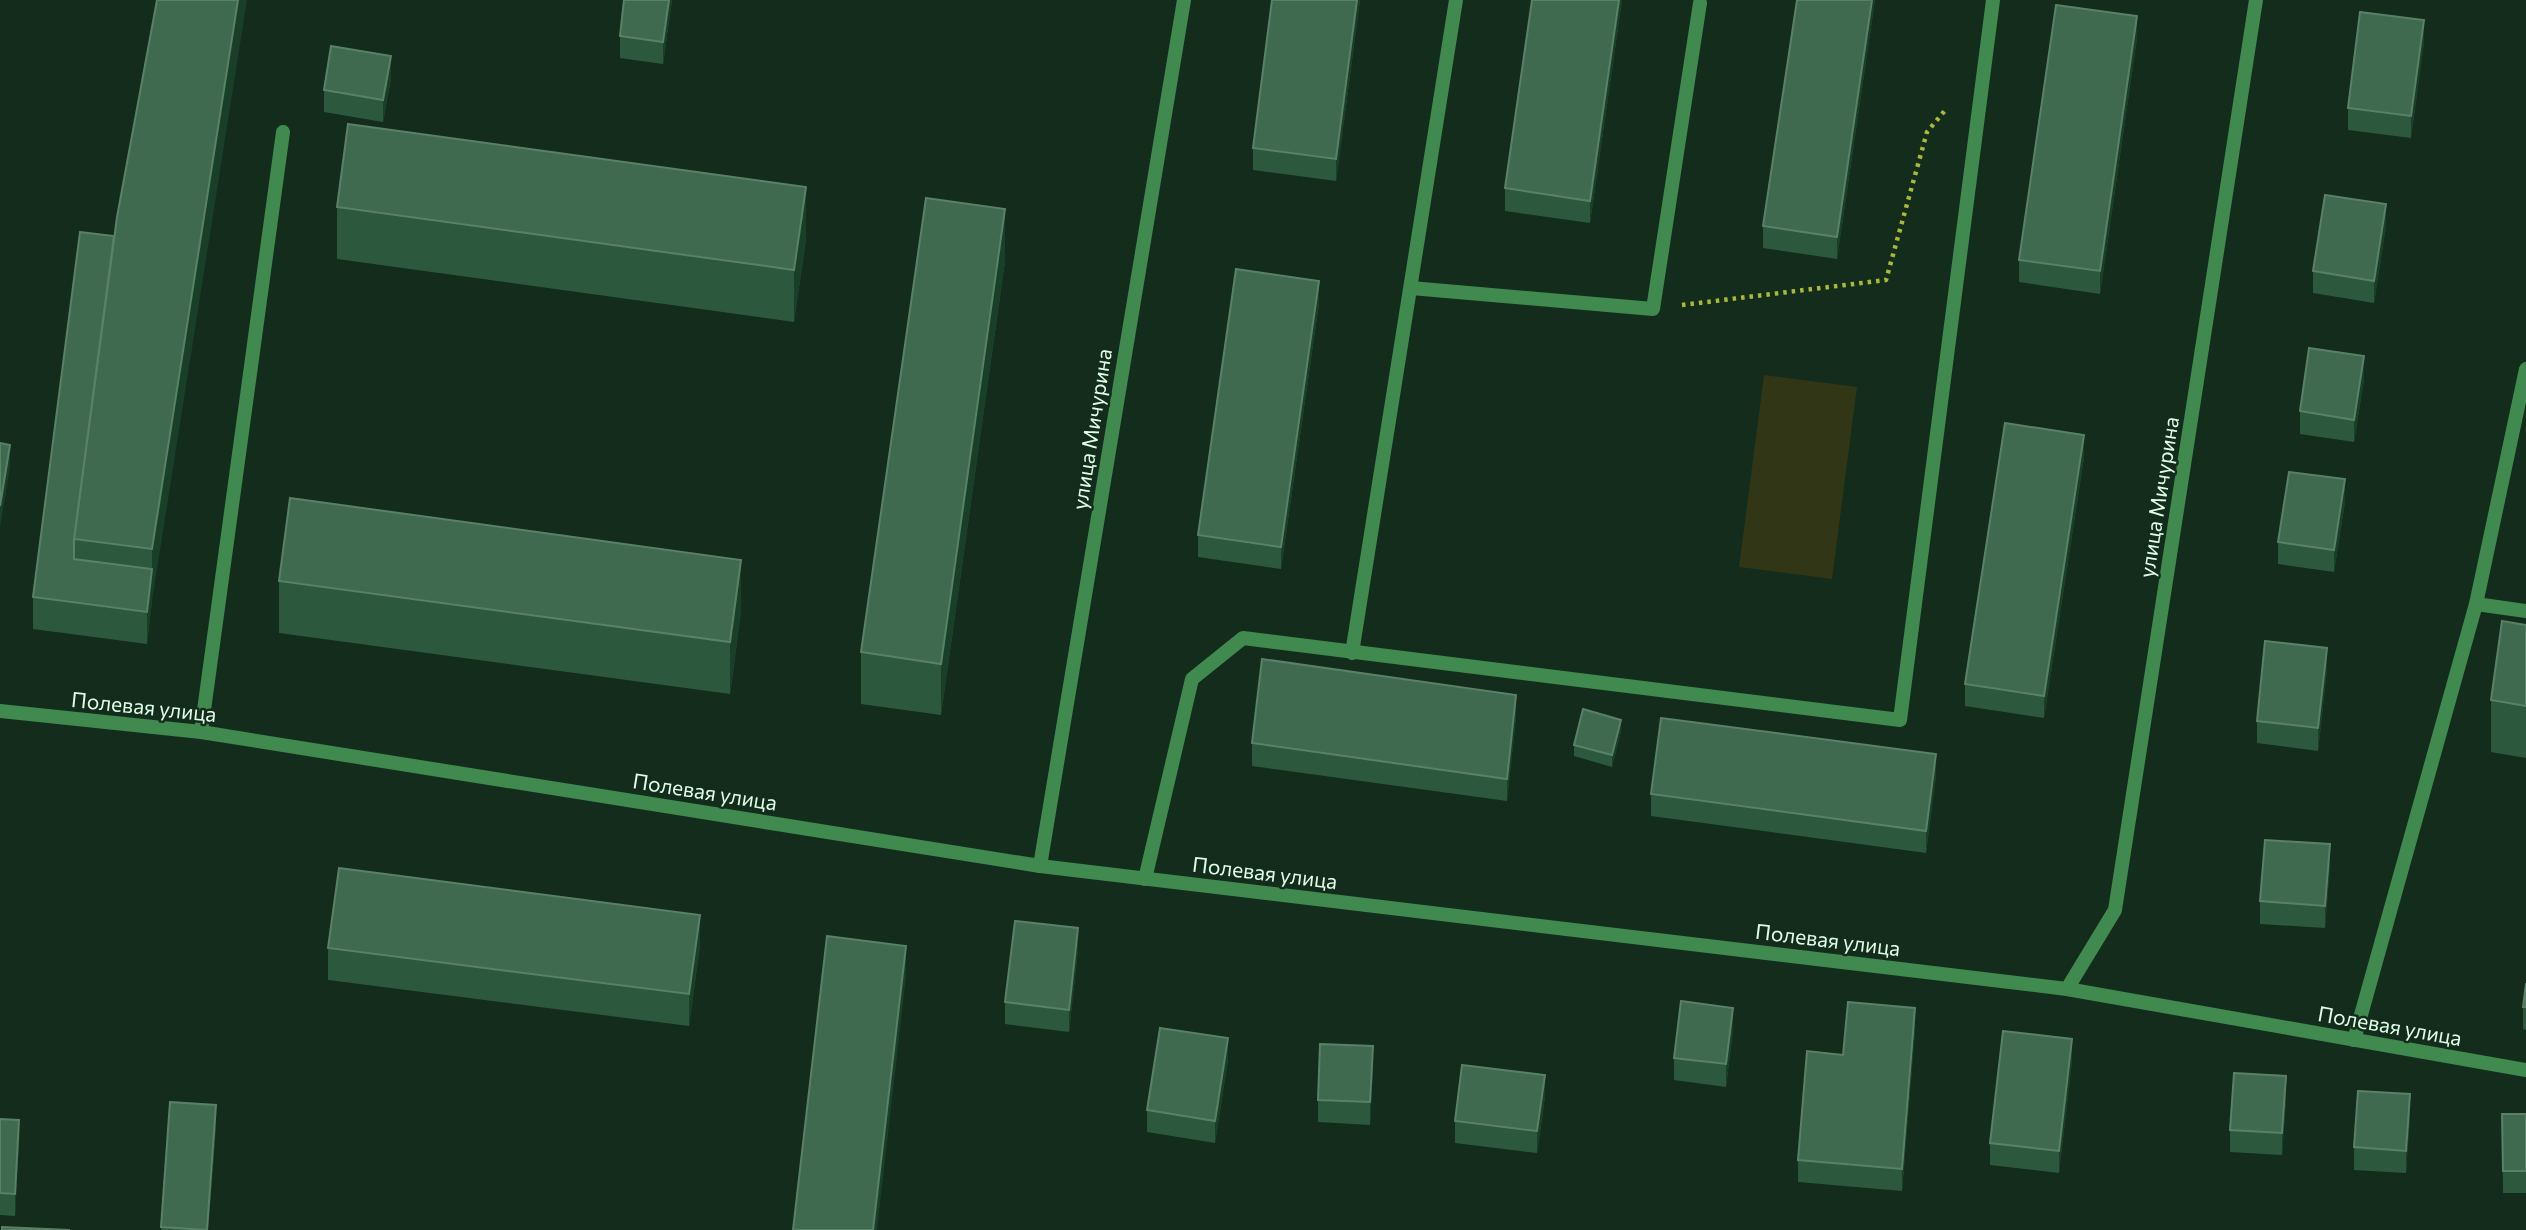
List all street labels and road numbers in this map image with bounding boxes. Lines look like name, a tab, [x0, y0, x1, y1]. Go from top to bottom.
street label: улица Мичурина	[1066, 347, 1116, 511]
street label: улица Мичурина	[2133, 415, 2183, 579]
street label: Полевая улица	[70, 686, 218, 726]
street label: Полевая улица	[631, 767, 779, 815]
street label: Полевая улица	[1191, 851, 1339, 893]
street label: Полевая улица	[1754, 918, 1902, 960]
street label: Полевая улица	[2316, 1000, 2464, 1050]

